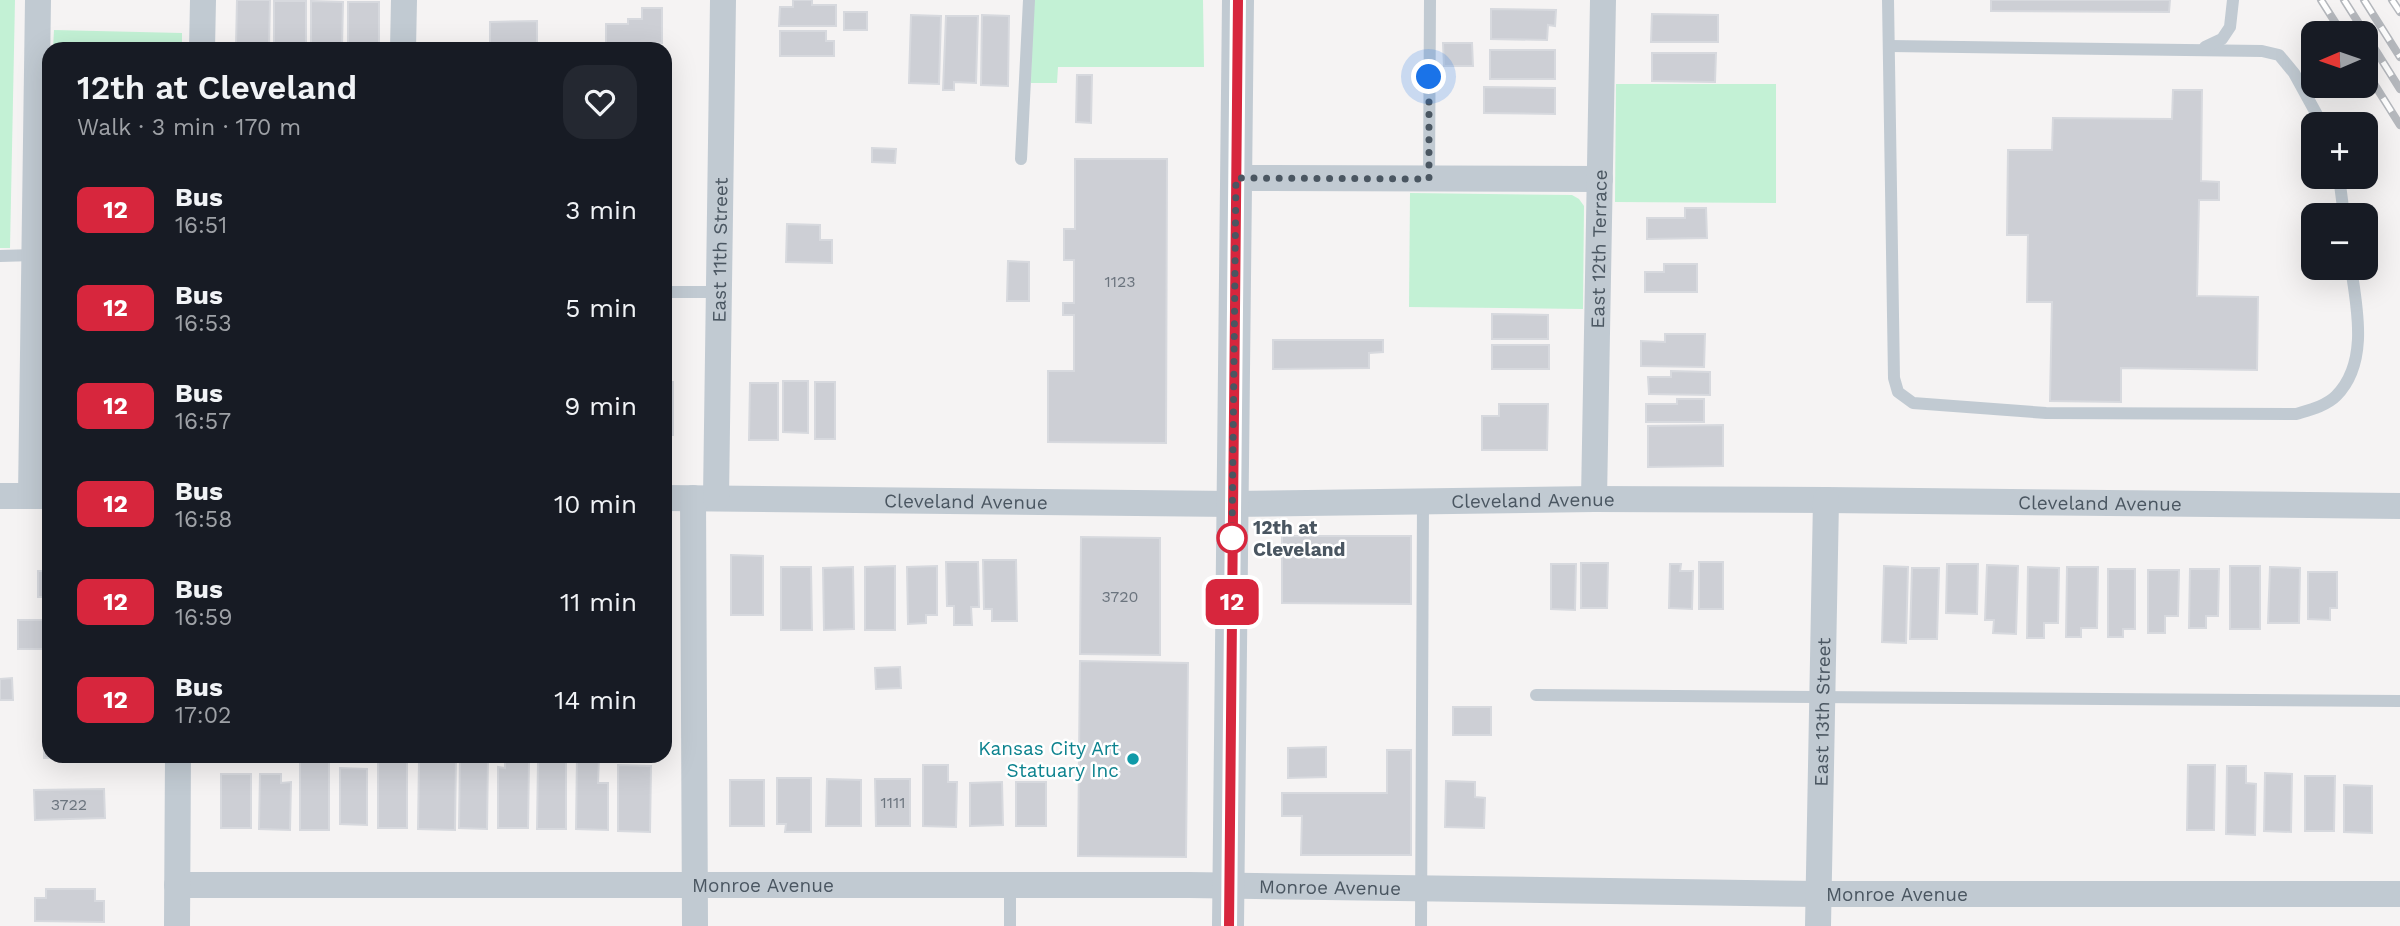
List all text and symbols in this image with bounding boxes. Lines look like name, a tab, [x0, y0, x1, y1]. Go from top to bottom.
north arrow	[2301, 21, 2378, 98]
map controls	[2301, 21, 2378, 280]
your location	[1411, 59, 1446, 94]
button: heart	[563, 65, 637, 139]
text: 12th at Cleveland	[77, 68, 357, 107]
button: +	[2301, 112, 2378, 189]
text: Walk · 3 min · 170 m	[77, 114, 301, 141]
street label: East 12th Terrace	[1586, 169, 1611, 329]
street label: East 11th Street	[707, 177, 732, 323]
text: Bus	[175, 182, 223, 212]
text: 3 min	[565, 195, 637, 225]
text: 12	[103, 196, 128, 224]
button: −	[2301, 203, 2378, 280]
text: 16:51	[175, 212, 227, 239]
house number: 1123	[1104, 272, 1136, 291]
text: Bus	[175, 280, 223, 310]
text: 5 min	[565, 293, 637, 323]
text: 12	[103, 294, 128, 322]
text: 16:53	[175, 310, 232, 337]
text: Bus	[175, 378, 223, 408]
text: 9 min	[564, 391, 637, 421]
text: 12	[103, 392, 128, 420]
text: 16:57	[175, 408, 231, 435]
text: Bus	[175, 476, 223, 506]
street label: Cleveland Avenue	[1451, 487, 1615, 512]
text: 10 min	[554, 489, 637, 519]
street label: Cleveland Avenue	[884, 489, 1048, 514]
text: 12	[103, 490, 128, 518]
street label: Cleveland Avenue	[2018, 491, 2182, 515]
text: 16:58	[175, 506, 232, 533]
place label: 12th at Cleveland	[1253, 516, 1345, 561]
marker: 12th at Cleveland	[1217, 523, 1247, 553]
text: Bus	[175, 574, 223, 604]
line badge: 12	[1200, 579, 1264, 625]
text: 11 min	[560, 587, 637, 617]
house number: 3720	[1102, 587, 1138, 606]
text: 12	[103, 588, 128, 616]
text: 12	[1220, 588, 1244, 616]
text: 16:59	[175, 604, 232, 631]
street label: East 13th Street	[1809, 637, 1835, 787]
text: Bus	[175, 672, 223, 702]
text: 14 min	[554, 685, 637, 715]
text: 12	[103, 686, 128, 714]
text: 17:02	[175, 702, 231, 729]
place label: Kansas City Art Statuary Inc	[978, 737, 1119, 782]
marker: Kansas City Art Statuary Inc	[1125, 751, 1141, 767]
house number: 1111	[881, 793, 905, 812]
house number: 3722	[51, 795, 87, 814]
street label: Monroe Avenue	[692, 874, 834, 897]
street label: Monroe Avenue	[1259, 875, 1401, 900]
street label: Monroe Avenue	[1826, 883, 1968, 906]

